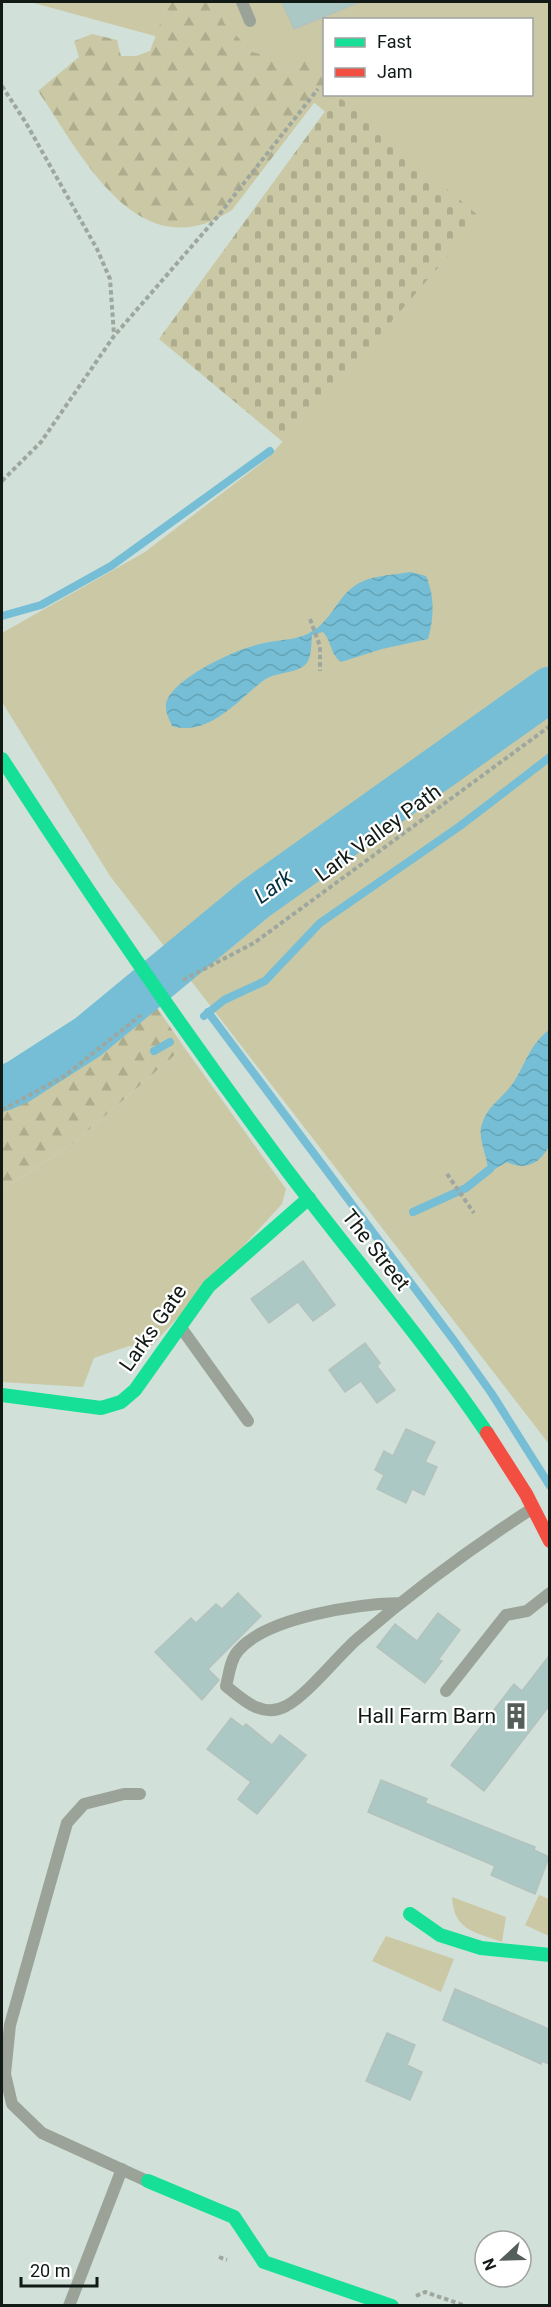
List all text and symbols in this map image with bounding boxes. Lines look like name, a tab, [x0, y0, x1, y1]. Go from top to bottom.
legend	[323, 18, 533, 96]
text: Fast	[377, 31, 412, 52]
text: Jam	[377, 61, 413, 82]
street label: Lark Valley Path	[311, 779, 445, 887]
water label: Lark	[249, 864, 298, 909]
street label: The Street	[337, 1205, 415, 1295]
street label: Larks Gate	[114, 1280, 192, 1376]
building icon: Hall Farm Barn	[501, 1701, 531, 1731]
place label: Hall Farm Barn	[358, 1704, 496, 1728]
north arrow	[473, 2229, 533, 2289]
scale bar	[21, 2250, 98, 2288]
text: N	[479, 2256, 500, 2273]
text: 20 m	[30, 2260, 70, 2281]

